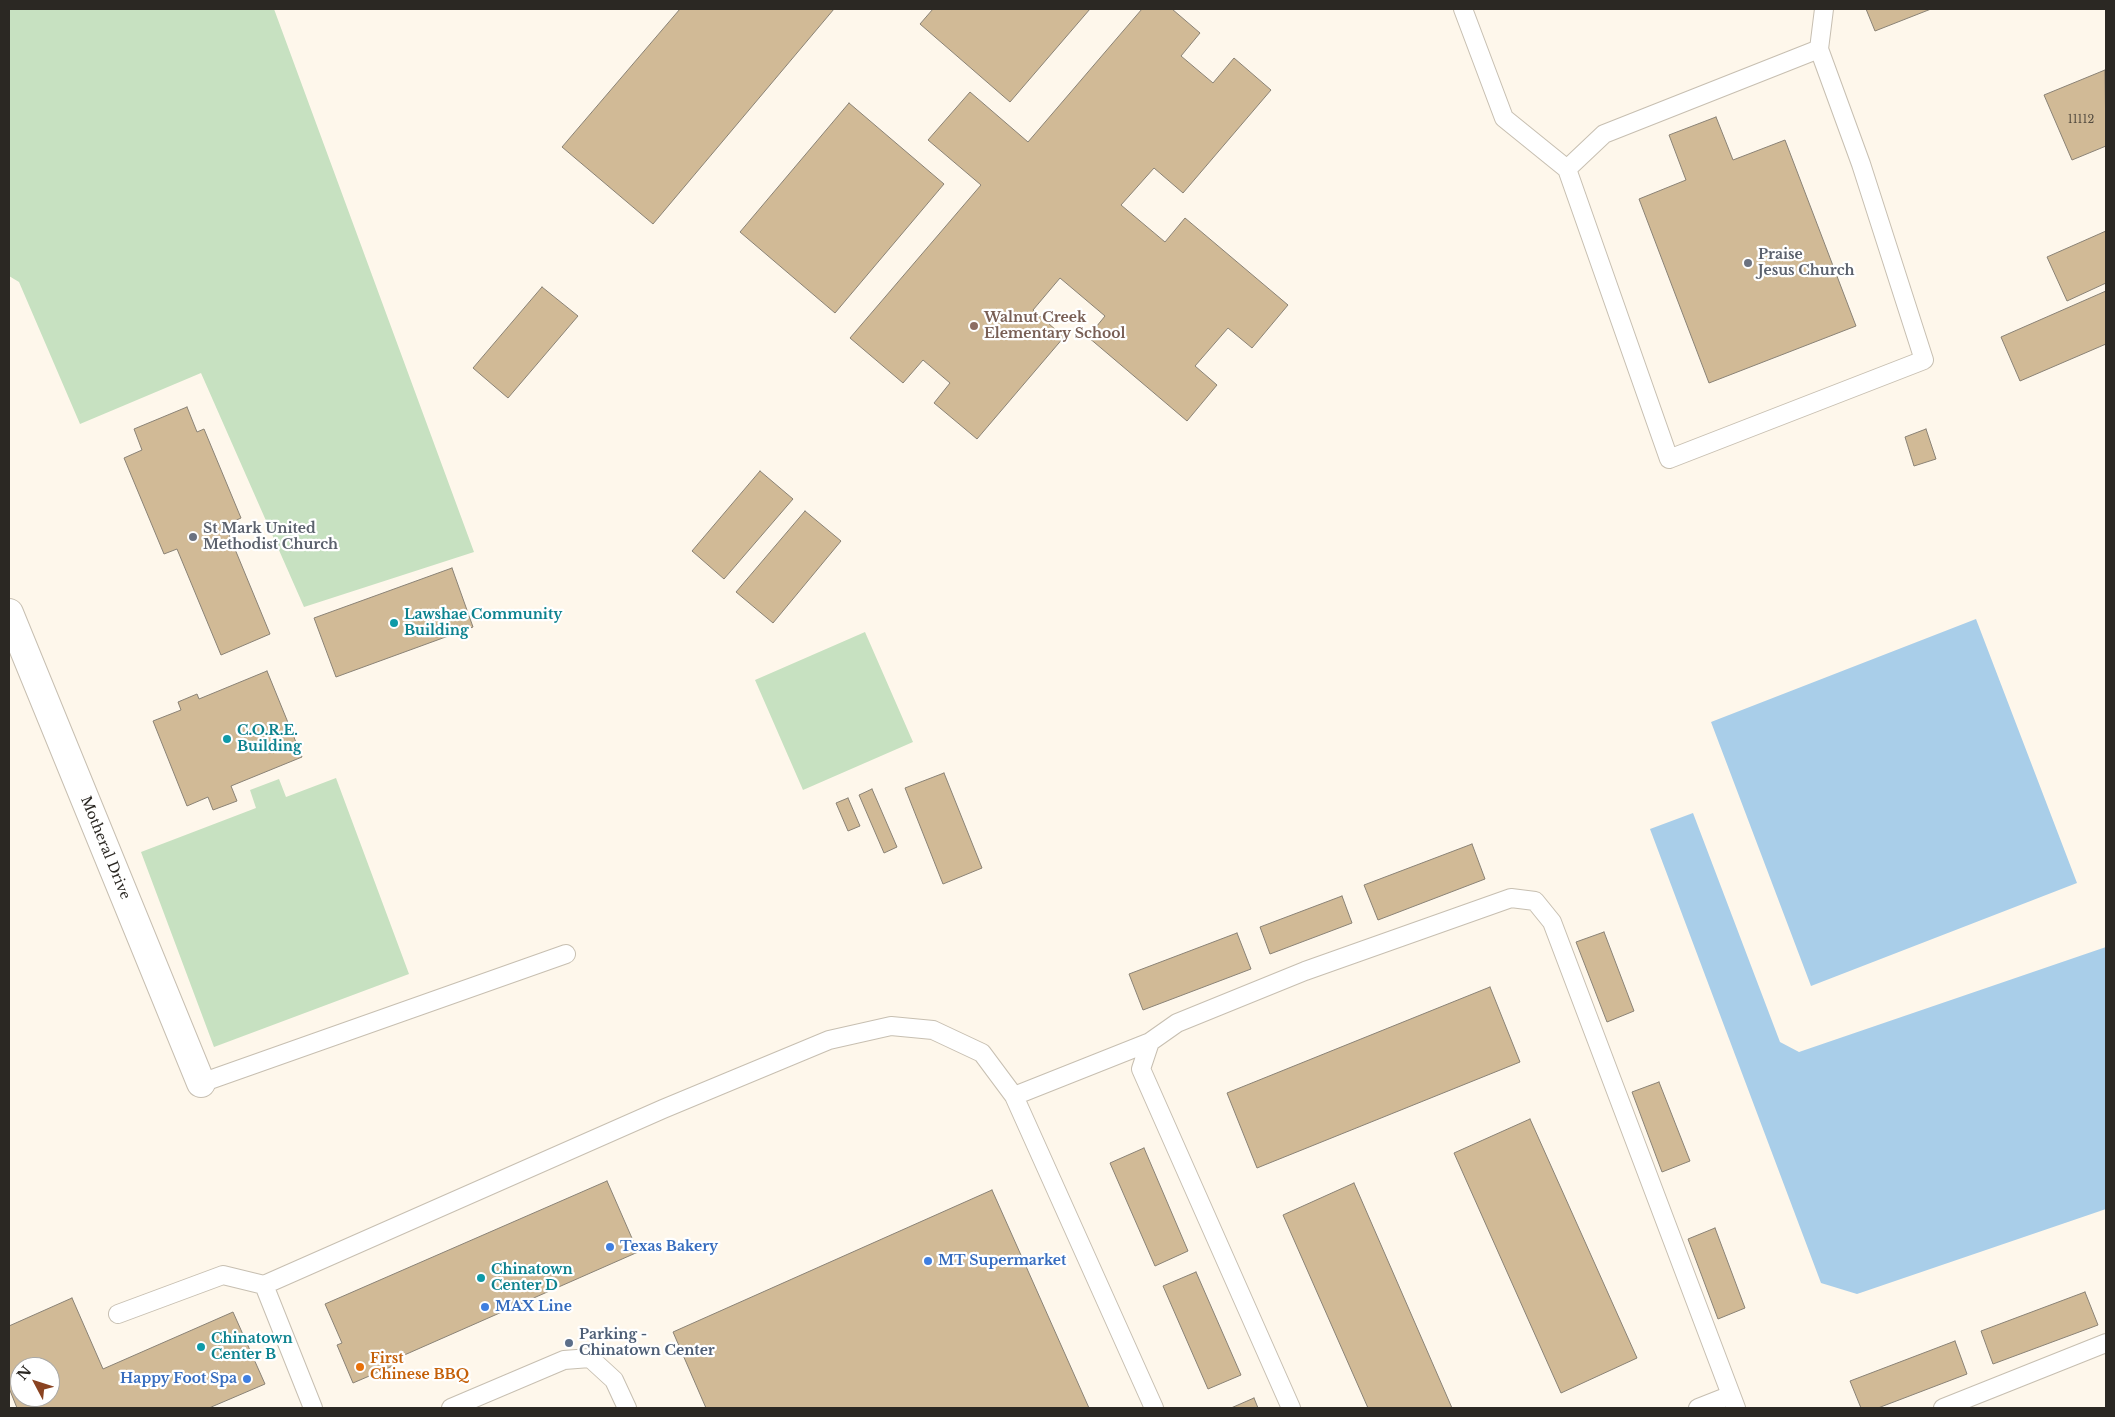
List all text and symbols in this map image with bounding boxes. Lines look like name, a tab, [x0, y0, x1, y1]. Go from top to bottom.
house number: 11112	[2068, 113, 2094, 127]
place label: Praise Jesus Church	[1758, 247, 1855, 280]
marker: Praise Jesus Church	[1742, 257, 1754, 269]
place label: Walnut Creek Elementary School	[984, 310, 1125, 342]
marker: Walnut Creek Elementary School	[968, 320, 980, 332]
place label: St Mark United Methodist Church	[203, 521, 338, 554]
marker: St Mark United Methodist Church	[187, 531, 199, 543]
place label: Lawshae Community Building	[404, 607, 562, 640]
marker: Lawshae Community Building	[388, 617, 400, 629]
place label: C.O.R.E. Building	[237, 723, 302, 756]
marker: C.O.R.E. Building	[221, 733, 233, 745]
street label: Motheral Drive	[77, 794, 133, 902]
place label: Texas Bakery	[620, 1239, 718, 1255]
marker: Texas Bakery	[604, 1241, 616, 1253]
place label: MT Supermarket	[938, 1253, 1066, 1269]
marker: MT Supermarket	[922, 1255, 934, 1267]
place label: Chinatown Center D	[491, 1262, 573, 1294]
marker: Chinatown Center D	[475, 1272, 487, 1284]
place label: MAX Line	[495, 1299, 572, 1315]
marker: MAX Line	[479, 1301, 491, 1313]
place label: Parking - Chinatown Center	[579, 1327, 715, 1360]
place label: Chinatown Center B	[211, 1331, 293, 1364]
marker: Parking - Chinatown Center	[563, 1337, 575, 1349]
marker: Chinatown Center B	[195, 1341, 207, 1353]
place label: First Chinese BBQ	[370, 1351, 469, 1384]
north arrow	[10, 1357, 60, 1407]
marker: First Chinese BBQ	[354, 1361, 366, 1373]
text: N	[13, 1362, 35, 1384]
place label: Happy Foot Spa	[120, 1371, 237, 1387]
marker: Happy Foot Spa	[241, 1373, 253, 1385]

